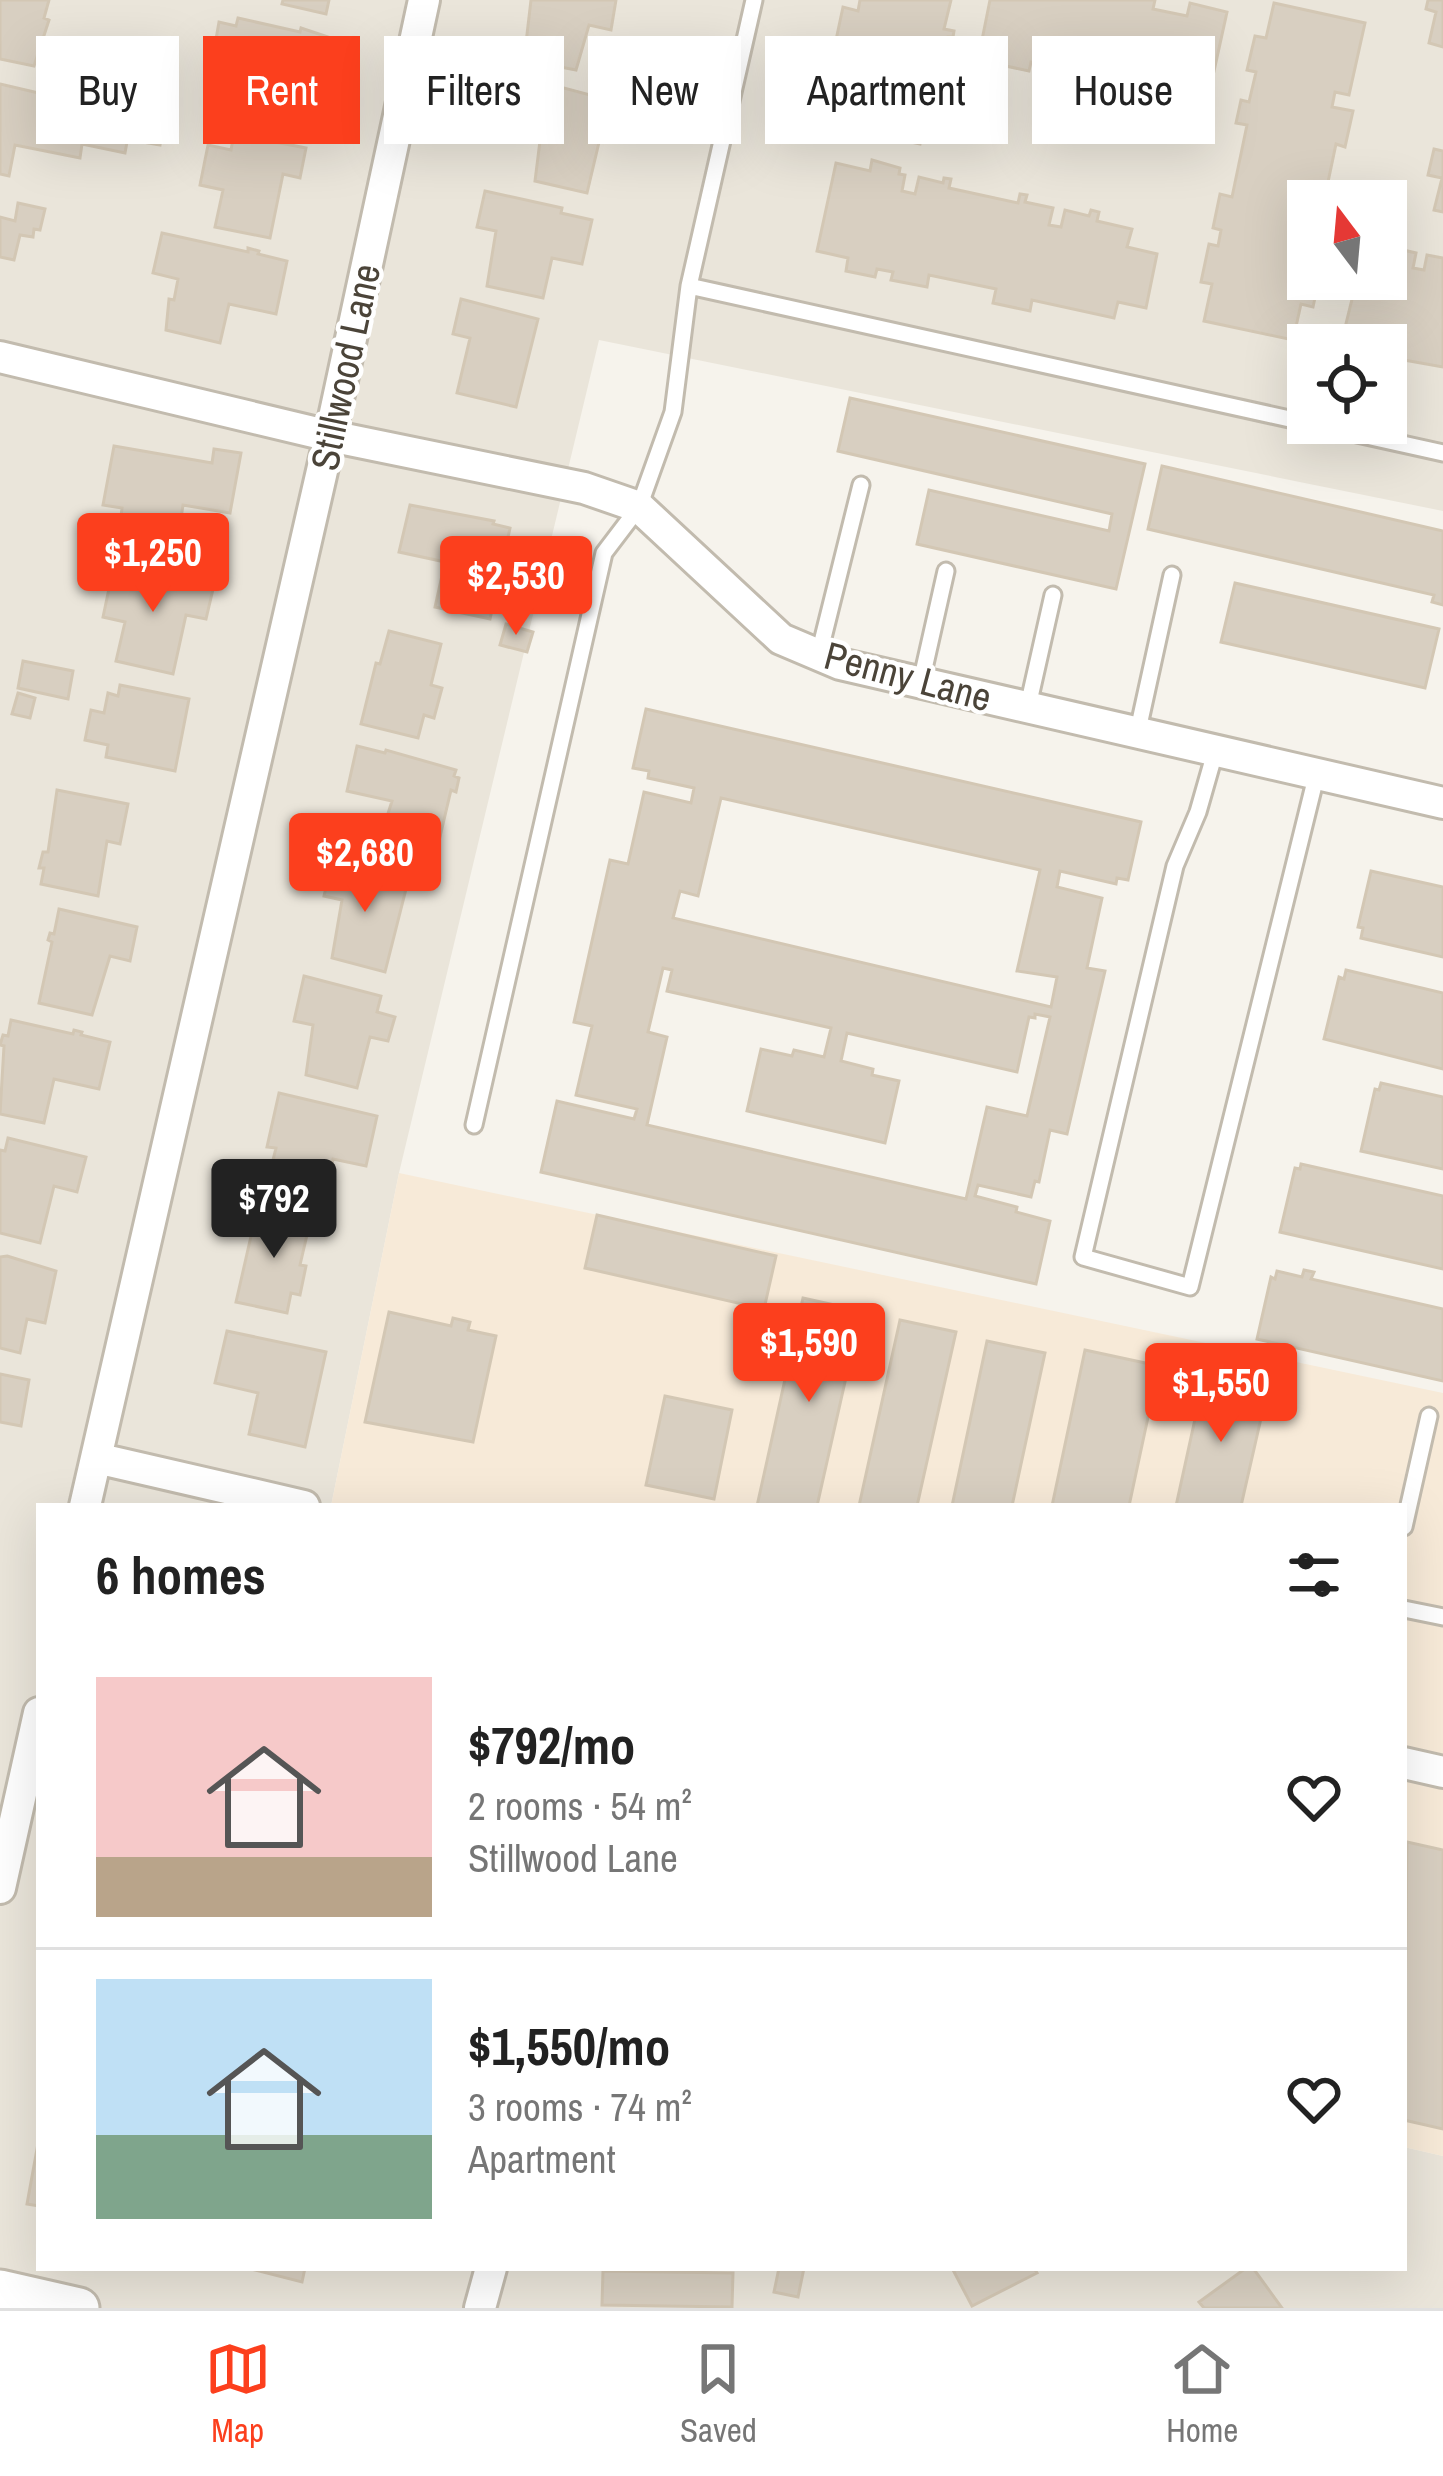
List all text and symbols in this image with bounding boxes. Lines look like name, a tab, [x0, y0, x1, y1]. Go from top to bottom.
chip: Buy	[36, 36, 179, 144]
chip: Rent	[203, 36, 360, 144]
chip: Filters	[384, 36, 564, 144]
chip: New	[588, 36, 741, 144]
chip: Apartment	[765, 36, 1008, 144]
chip: House	[1032, 36, 1215, 144]
north arrow	[1287, 180, 1407, 300]
map controls	[1287, 180, 1407, 444]
street label: Stillwood Lane	[298, 259, 392, 475]
button: locate	[1287, 324, 1407, 444]
pin: $1,250	[55, 513, 251, 615]
text: $1,250	[104, 526, 202, 578]
pin: $2,530	[418, 536, 614, 638]
text: $2,530	[467, 549, 565, 601]
street label: Penny Lane	[819, 629, 997, 723]
pin: $2,680	[267, 813, 463, 915]
text: $2,680	[316, 826, 414, 878]
pin: $792	[203, 1159, 345, 1261]
text: $792	[238, 1172, 310, 1224]
pin: $1,590	[711, 1303, 907, 1405]
text: $1,590	[760, 1316, 858, 1368]
pin: $1,550	[1123, 1343, 1319, 1445]
text: $1,550	[1172, 1356, 1270, 1408]
text: 6 homes	[96, 1541, 266, 1610]
icon: filters	[1281, 1542, 1347, 1608]
text: $792/mo	[468, 1711, 635, 1780]
icon: home	[192, 1725, 336, 1869]
icon: heart	[1281, 1764, 1347, 1830]
text: 2 rooms · 54 m²	[468, 1780, 692, 1832]
text: Stillwood Lane	[468, 1832, 678, 1884]
text: $1,550/mo	[468, 2012, 670, 2081]
icon: home	[192, 2027, 336, 2171]
icon: heart	[1281, 2066, 1347, 2132]
text: 3 rooms · 74 m²	[468, 2081, 692, 2133]
text: Apartment	[468, 2133, 616, 2185]
tab: Map	[205, 2336, 271, 2452]
tab: Saved	[680, 2336, 757, 2452]
tab: Home	[1166, 2336, 1238, 2452]

